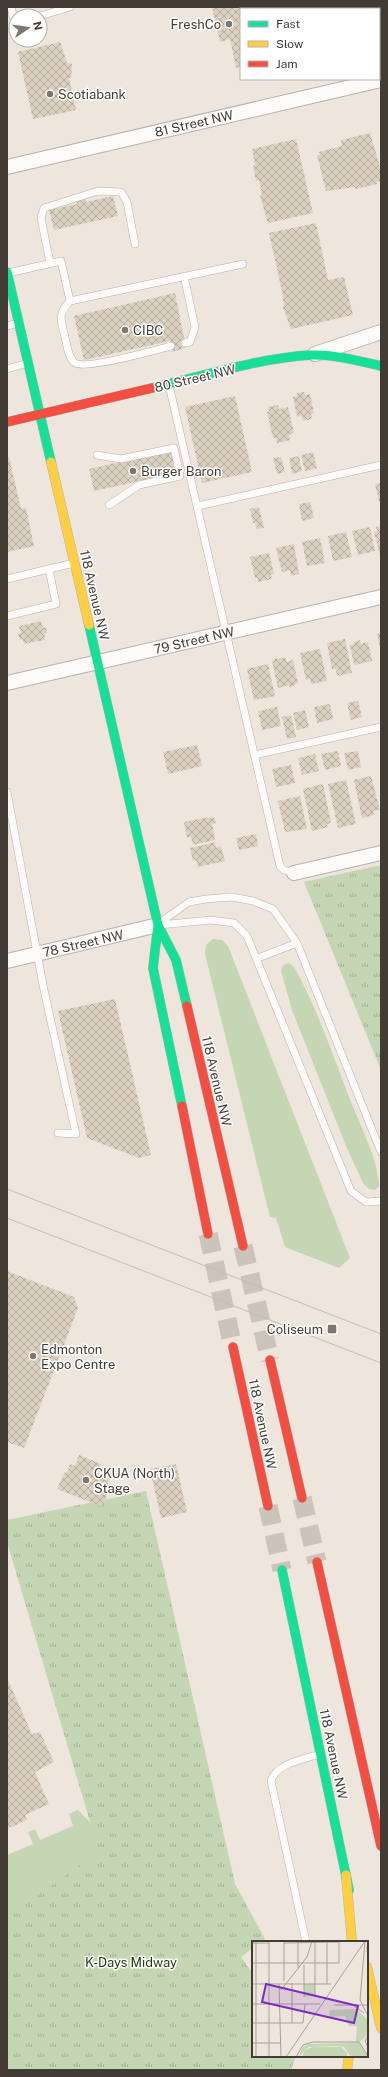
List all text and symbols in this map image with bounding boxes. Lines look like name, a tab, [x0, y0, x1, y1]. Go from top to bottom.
north arrow	[8, 8, 48, 48]
legend	[240, 8, 380, 80]
place label: FreshCo	[171, 17, 221, 32]
text: Fast	[276, 17, 301, 31]
marker: FreshCo	[224, 19, 234, 29]
text: N	[31, 20, 45, 31]
text: Slow	[276, 37, 304, 51]
text: Jam	[276, 57, 298, 71]
place label: Scotiabank	[58, 87, 126, 102]
marker: Scotiabank	[45, 89, 55, 99]
street label: 81 Street NW	[153, 107, 235, 140]
place label: CIBC	[133, 323, 163, 338]
marker: CIBC	[120, 325, 130, 335]
street label: 80 Street NW	[153, 362, 238, 395]
place label: Burger Baron	[141, 464, 221, 479]
marker: Burger Baron	[128, 466, 138, 476]
street label: 118 Avenue NW	[77, 549, 112, 642]
street label: 79 Street NW	[152, 624, 236, 657]
street label: 78 Street NW	[41, 927, 126, 960]
street label: 118 Avenue NW	[199, 1035, 234, 1128]
place label: Coliseum	[267, 1322, 323, 1337]
marker: Coliseum	[326, 1323, 338, 1335]
place label: Edmonton Expo Centre	[41, 1342, 115, 1372]
marker: Edmonton Expo Centre	[28, 1351, 38, 1361]
street label: 118 Avenue NW	[246, 1378, 280, 1471]
place label: CKUA (North) Stage	[94, 1466, 175, 1496]
marker: CKUA (North) Stage	[81, 1475, 91, 1485]
street label: 118 Avenue NW	[317, 1708, 351, 1801]
inset map	[252, 1941, 368, 2057]
park label: K-Days Midway	[85, 1955, 177, 1970]

